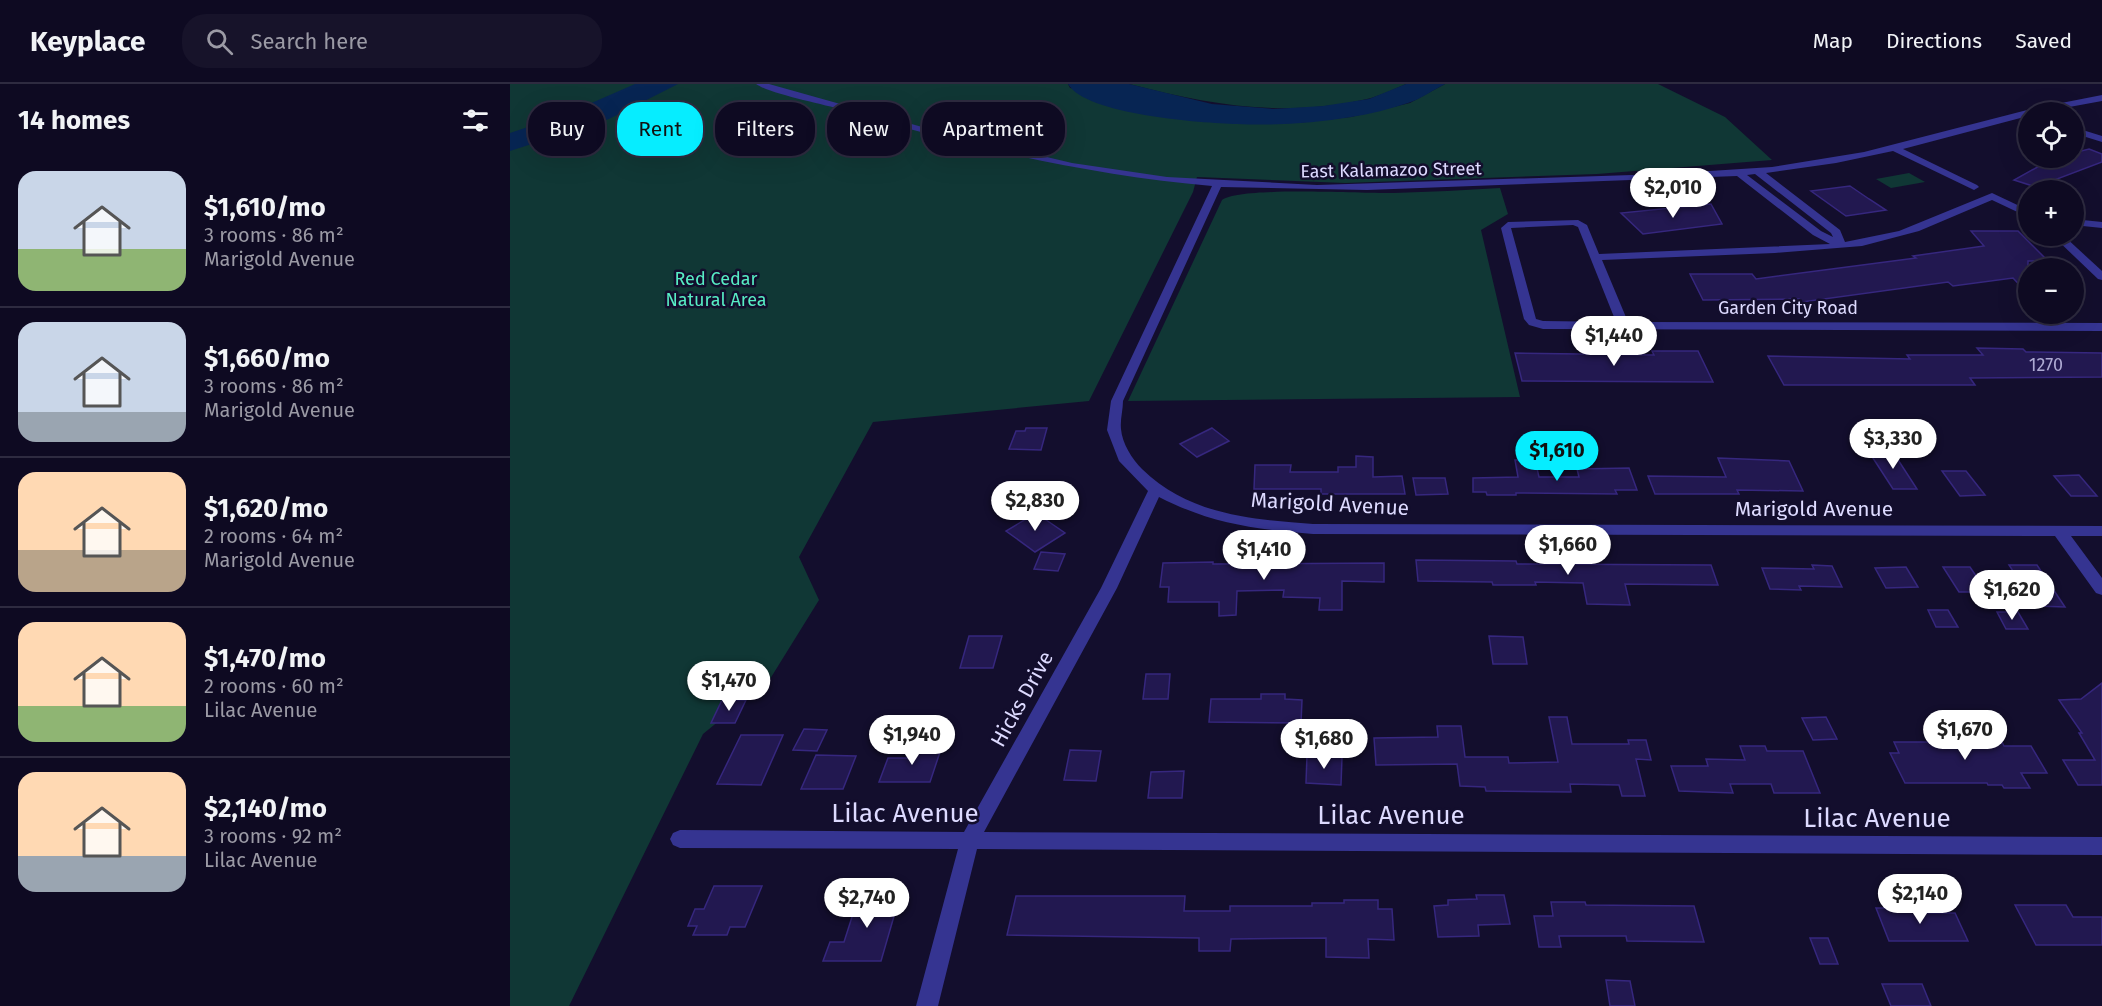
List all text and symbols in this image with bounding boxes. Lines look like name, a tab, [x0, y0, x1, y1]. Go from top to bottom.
search box	[182, 14, 602, 68]
text: Keyplace	[30, 25, 146, 58]
icon: search	[203, 25, 236, 58]
text: Search here	[251, 28, 368, 55]
text: Map	[1813, 28, 1853, 54]
text: Directions	[1886, 28, 1982, 54]
text: Saved	[2015, 28, 2072, 54]
chip: Buy	[528, 102, 605, 156]
chip: Rent	[617, 102, 703, 156]
chip: Filters	[715, 102, 815, 156]
chip: New	[827, 102, 910, 156]
chip: Apartment	[922, 102, 1065, 156]
map controls	[2018, 102, 2084, 324]
button: locate	[2018, 102, 2084, 168]
icon: filters	[459, 104, 492, 137]
text: 14 homes	[18, 105, 130, 136]
street label: East Kalamazoo Street	[1300, 157, 1482, 183]
pin: $2,010	[1624, 168, 1722, 219]
text: $2,010	[1644, 175, 1702, 199]
button: +	[2018, 180, 2084, 246]
text: $1,610/mo	[204, 192, 326, 223]
icon: home	[66, 195, 138, 267]
text: 3 rooms · 86 m²	[204, 223, 344, 247]
text: Marigold Avenue	[204, 247, 355, 271]
button: −	[2018, 258, 2084, 324]
park label: Red Cedar Natural Area	[665, 268, 767, 311]
street label: Garden City Road	[1718, 297, 1858, 319]
pin: $1,440	[1565, 316, 1663, 367]
text: $1,440	[1585, 323, 1643, 347]
text: $1,660/mo	[204, 343, 330, 374]
icon: home	[66, 346, 138, 418]
house number: 1270	[2029, 354, 2063, 376]
text: 3 rooms · 86 m²	[204, 374, 344, 398]
text: Marigold Avenue	[204, 398, 355, 422]
pin: $3,330	[1844, 419, 1942, 470]
text: $3,330	[1864, 426, 1923, 450]
pin: $1,610	[1508, 431, 1606, 482]
text: $1,610	[1529, 438, 1585, 462]
pin: $2,830	[986, 481, 1084, 532]
street label: Marigold Avenue	[1250, 487, 1410, 521]
text: $2,830	[1005, 488, 1065, 512]
text: $1,620/mo	[204, 493, 328, 524]
icon: home	[66, 496, 138, 568]
street label: Marigold Avenue	[1735, 496, 1893, 522]
text: 2 rooms · 64 m²	[204, 524, 343, 548]
pin: $1,660	[1519, 525, 1617, 576]
pin: $1,410	[1215, 530, 1313, 581]
text: $1,660	[1539, 532, 1597, 556]
text: $1,410	[1237, 537, 1291, 561]
text: Marigold Avenue	[204, 548, 355, 572]
pin: $1,620	[1963, 570, 2061, 621]
text: $1,620	[1983, 577, 2041, 601]
text: $1,470/mo	[204, 643, 326, 674]
icon: home	[66, 646, 138, 718]
street label: Hicks Drive	[985, 647, 1059, 751]
pin: $1,470	[680, 661, 778, 712]
text: $1,470	[701, 668, 757, 692]
text: 2 rooms · 60 m²	[204, 674, 344, 698]
text: Lilac Avenue	[204, 698, 317, 722]
pin: $1,670	[1916, 710, 2014, 761]
pin: $1,940	[863, 715, 961, 766]
text: $1,670	[1937, 717, 1993, 741]
pin: $1,680	[1275, 719, 1373, 770]
text: $1,940	[883, 722, 941, 746]
text: $1,680	[1295, 726, 1353, 750]
text: $2,140/mo	[204, 793, 327, 824]
icon: home	[66, 796, 138, 868]
street label: Lilac Avenue	[831, 798, 979, 829]
street label: Lilac Avenue	[1317, 800, 1465, 831]
street label: Lilac Avenue	[1803, 803, 1951, 834]
text: 3 rooms · 92 m²	[204, 824, 342, 848]
text: Lilac Avenue	[204, 848, 317, 872]
pin: $2,140	[1871, 874, 1969, 925]
pin: $2,740	[818, 878, 916, 929]
text: $2,140	[1892, 881, 1948, 905]
text: $2,740	[838, 885, 896, 909]

